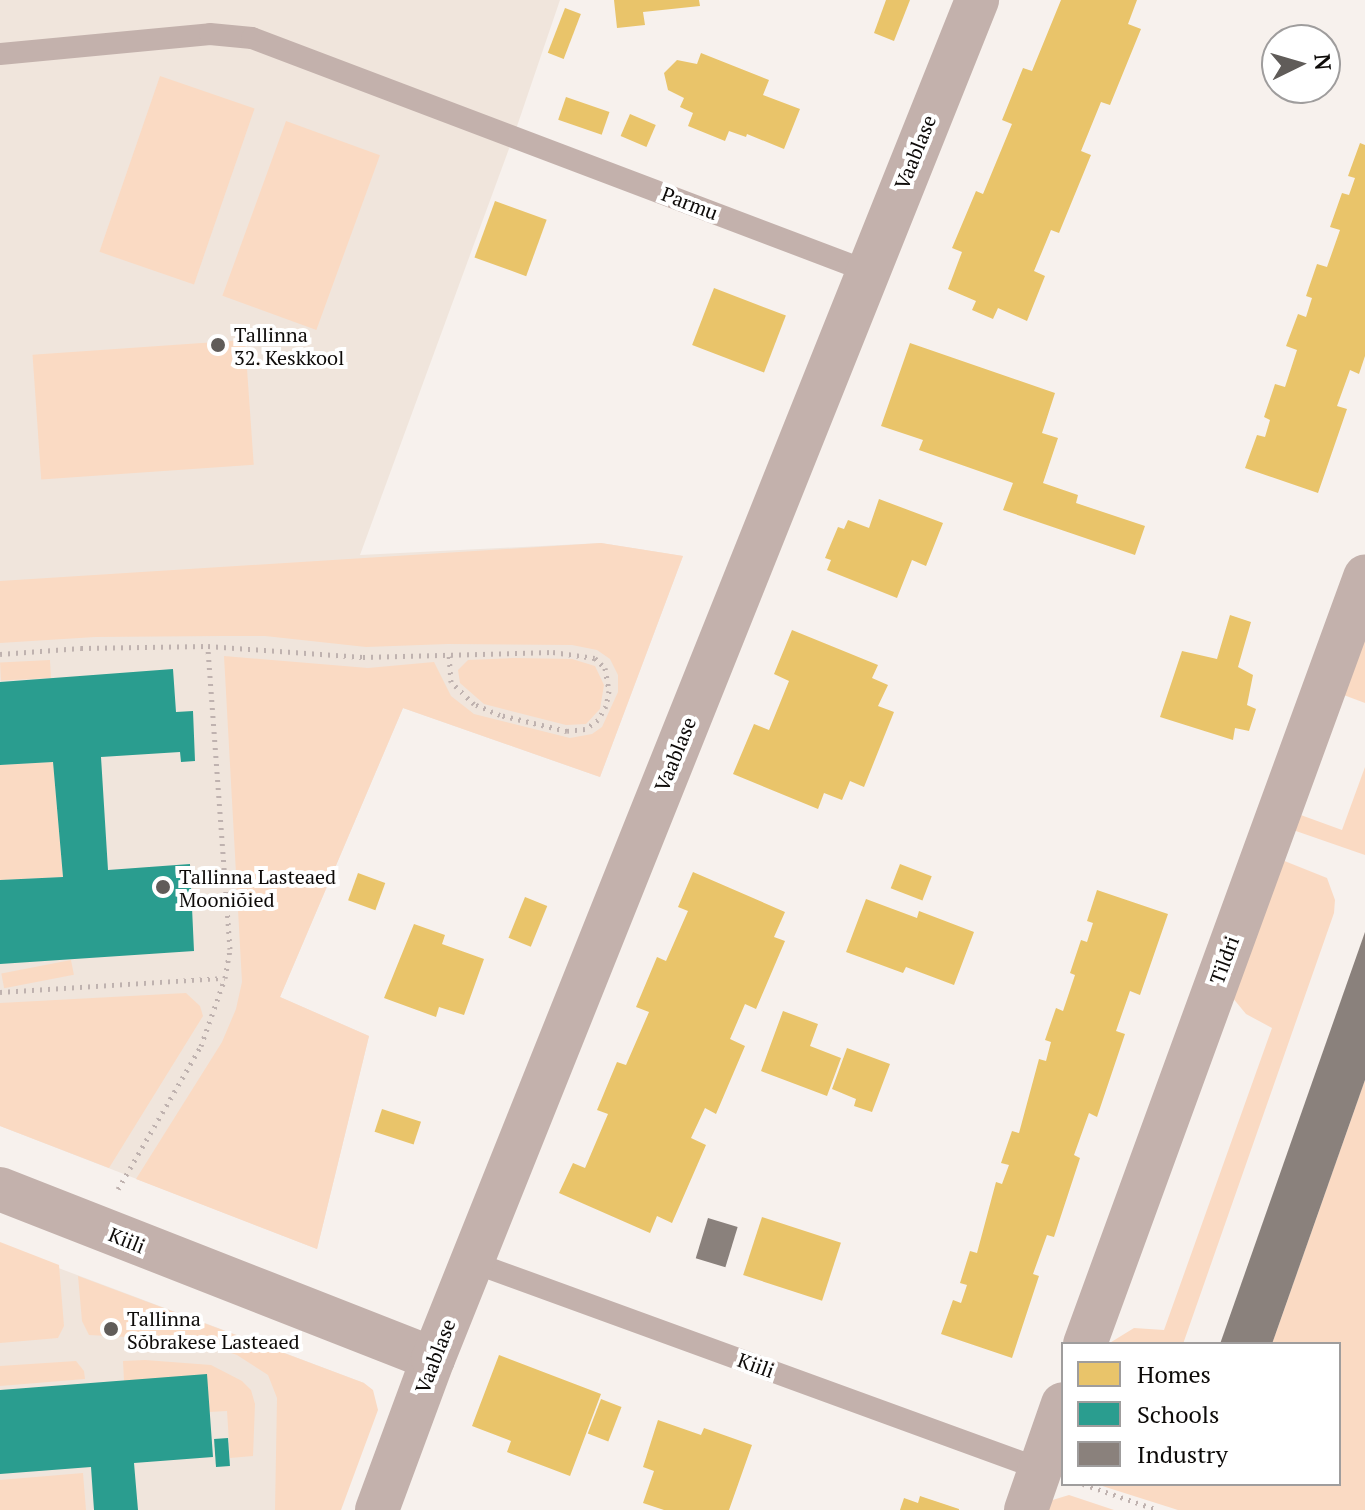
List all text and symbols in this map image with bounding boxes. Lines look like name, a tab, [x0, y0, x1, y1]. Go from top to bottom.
north arrow	[1261, 24, 1341, 104]
text: N	[1308, 52, 1339, 72]
street label: Vaablase	[889, 111, 941, 193]
street label: Parmu	[658, 181, 722, 225]
place label: Tallinna 32. Keskkool	[234, 322, 345, 369]
marker: Tallinna 32. Keskkool	[209, 336, 227, 354]
street label: Vaablase	[649, 713, 701, 795]
place label: Tallinna Lasteaed Mooniõied	[179, 864, 336, 911]
marker: Tallinna Lasteaed Mooniõied	[154, 878, 172, 896]
street label: Tildri	[1204, 933, 1244, 987]
street label: Kiili	[105, 1222, 149, 1258]
place label: Tallinna Sõbrakese Lasteaed	[127, 1306, 300, 1353]
street label: Vaablase	[410, 1315, 460, 1397]
marker: Tallinna Sõbrakese Lasteaed	[102, 1320, 120, 1338]
legend	[1061, 1342, 1341, 1486]
street label: Kiili	[735, 1347, 777, 1383]
text: Homes	[1137, 1358, 1211, 1390]
text: Schools	[1137, 1398, 1219, 1430]
text: Industry	[1137, 1438, 1228, 1470]

